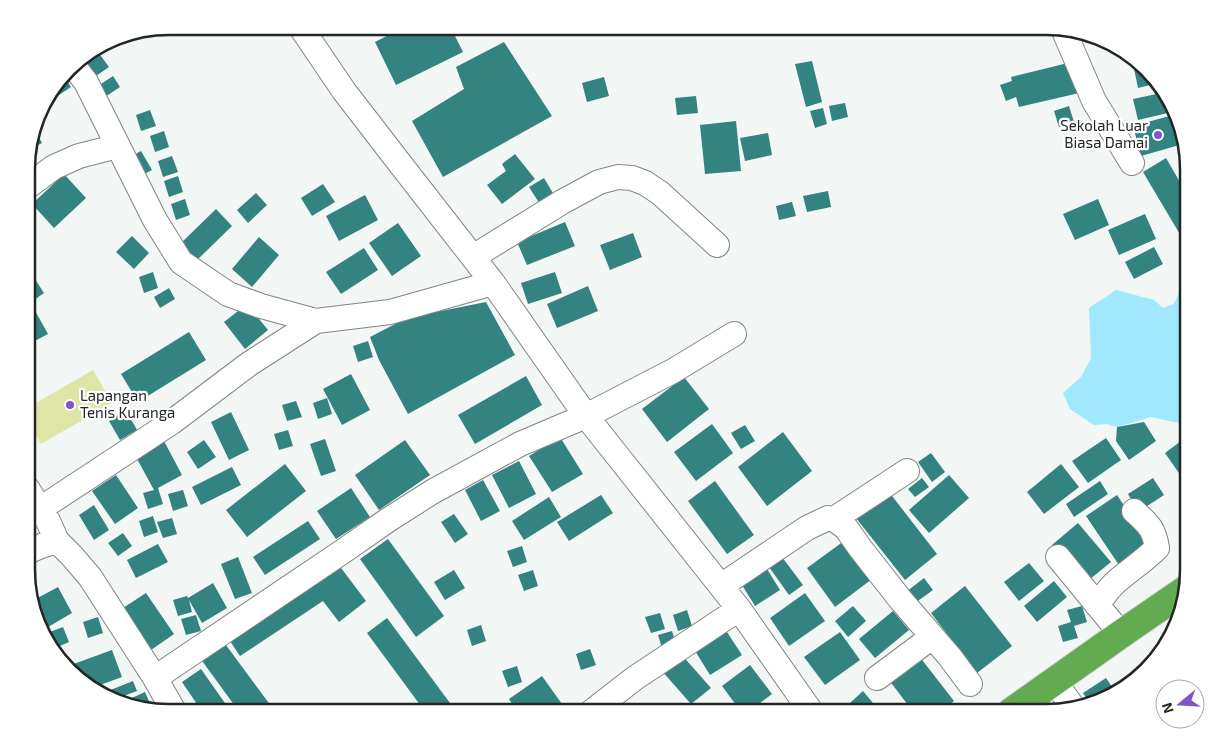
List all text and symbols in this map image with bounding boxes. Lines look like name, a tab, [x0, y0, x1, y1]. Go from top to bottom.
place label: Sekolah Luar Biasa Damai	[1060, 116, 1148, 151]
marker: Sekolah Luar Biasa Damai	[1152, 129, 1164, 141]
place label: Lapangan Tenis Kuranga	[80, 386, 175, 421]
marker: Lapangan Tenis Kuranga	[64, 399, 76, 411]
north arrow	[1155, 679, 1205, 729]
text: N	[1158, 701, 1177, 716]

